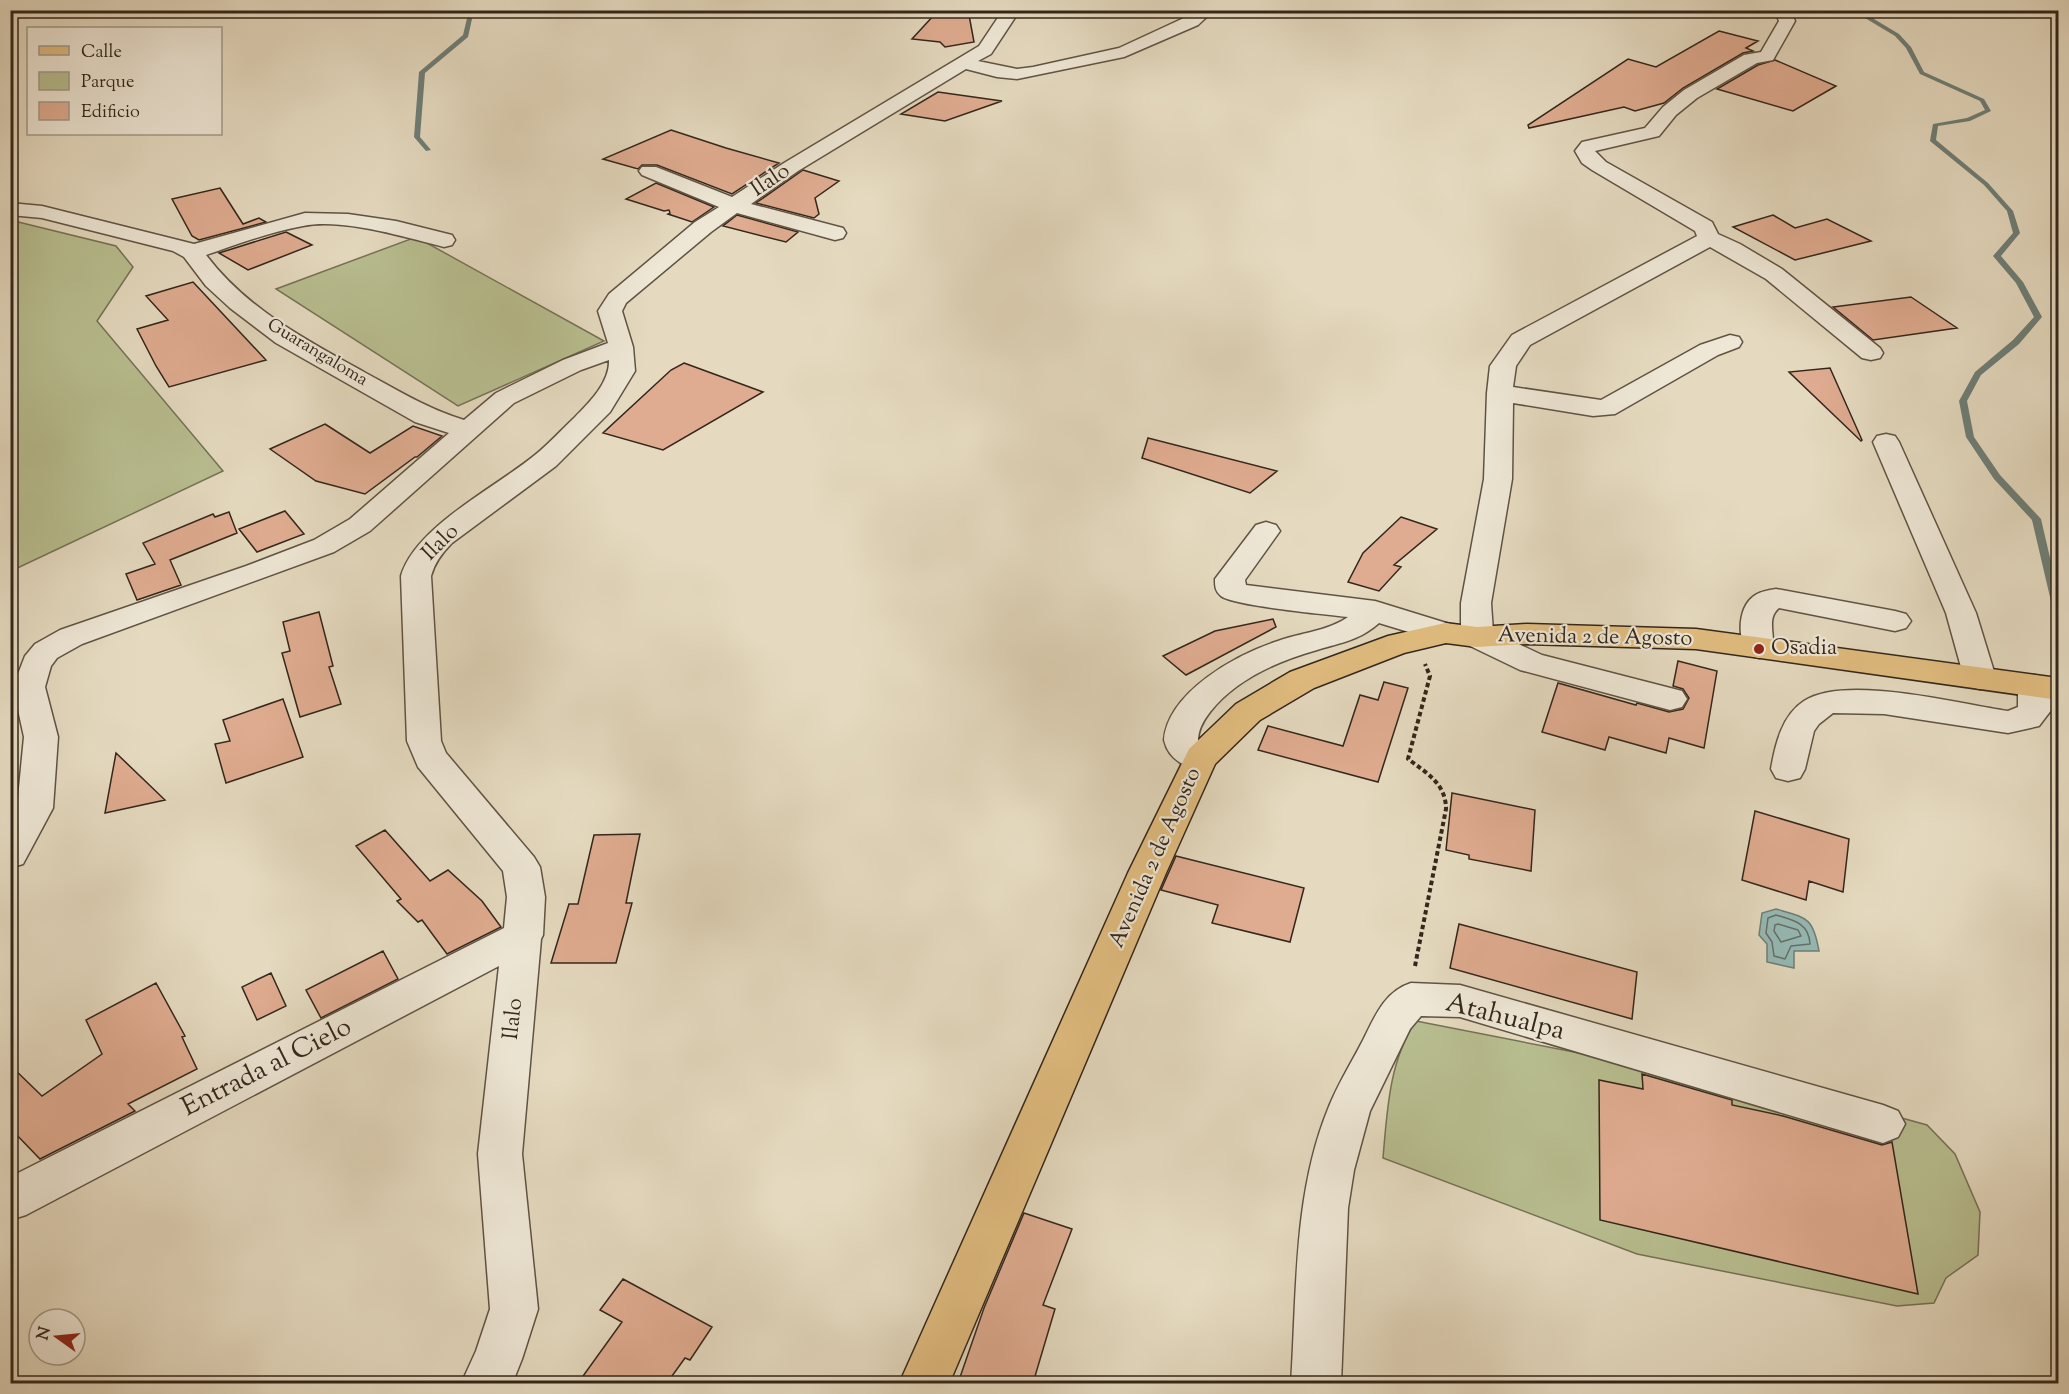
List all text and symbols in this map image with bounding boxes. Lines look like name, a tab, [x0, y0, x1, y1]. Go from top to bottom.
legend	[27, 27, 222, 135]
text: Calle	[81, 40, 122, 66]
text: Parque	[81, 70, 134, 96]
text: Edificio	[81, 100, 140, 126]
street label: Ilalo	[745, 156, 797, 206]
street label: Guarangaloma	[262, 313, 372, 393]
street label: Ilalo	[415, 517, 467, 569]
street label: Avenida 2 de Agosto	[1497, 620, 1693, 656]
place label: Osadia	[1771, 633, 1837, 665]
marker: Osadia	[1752, 642, 1766, 656]
street label: Avenida 2 de Agosto	[1102, 763, 1210, 953]
street label: Atahualpa	[1441, 984, 1569, 1052]
street label: Ilalo	[496, 997, 532, 1041]
street label: Entrada al Cielo	[175, 1008, 359, 1128]
north arrow	[27, 1307, 87, 1367]
text: N	[32, 1324, 58, 1343]

